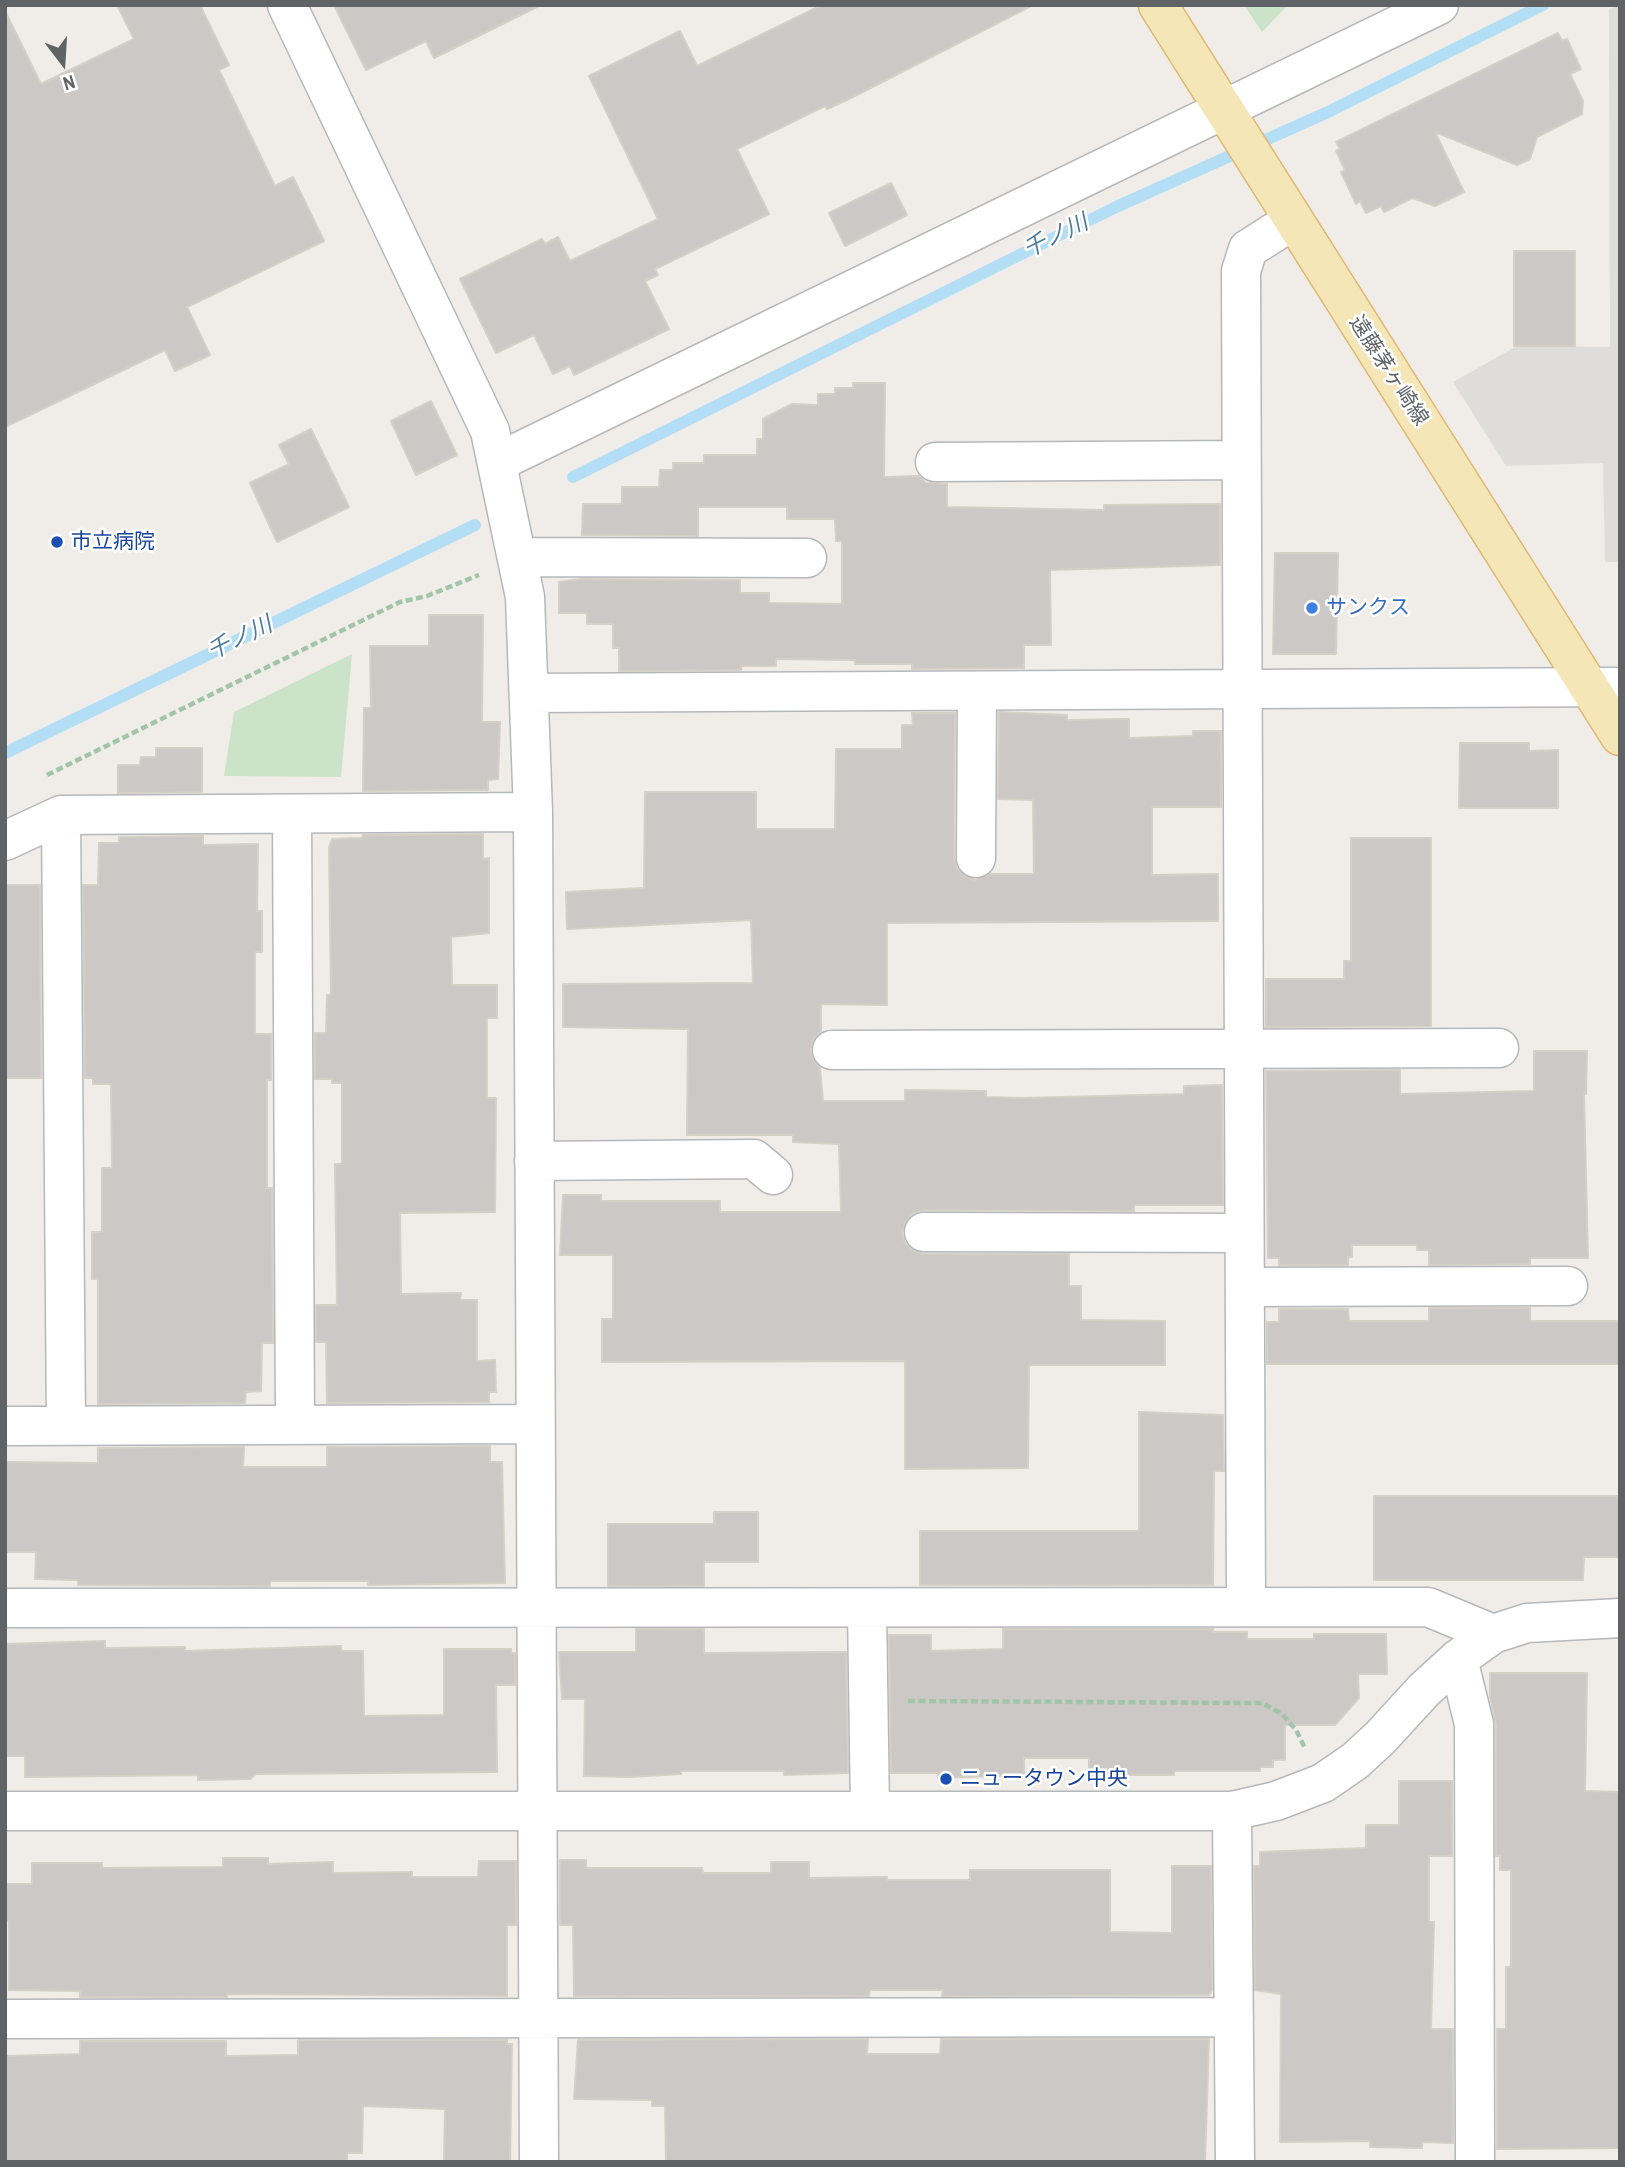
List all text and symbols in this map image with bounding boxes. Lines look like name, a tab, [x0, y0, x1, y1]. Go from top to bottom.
north arrow	[28, 28, 98, 98]
text: N	[60, 69, 78, 97]
water label: 千ノ川	[1019, 209, 1093, 265]
street label: 遠藤茅ヶ崎線	[1343, 311, 1433, 431]
place label: 市立病院	[71, 529, 155, 555]
marker: 市立病院	[49, 534, 65, 550]
place label: サンクス	[1326, 595, 1410, 621]
marker: サンクス	[1304, 600, 1320, 616]
water label: 千ノ川	[203, 611, 277, 667]
place label: ニュータウン中央	[960, 1766, 1128, 1792]
marker: ニュータウン中央	[938, 1771, 954, 1787]

